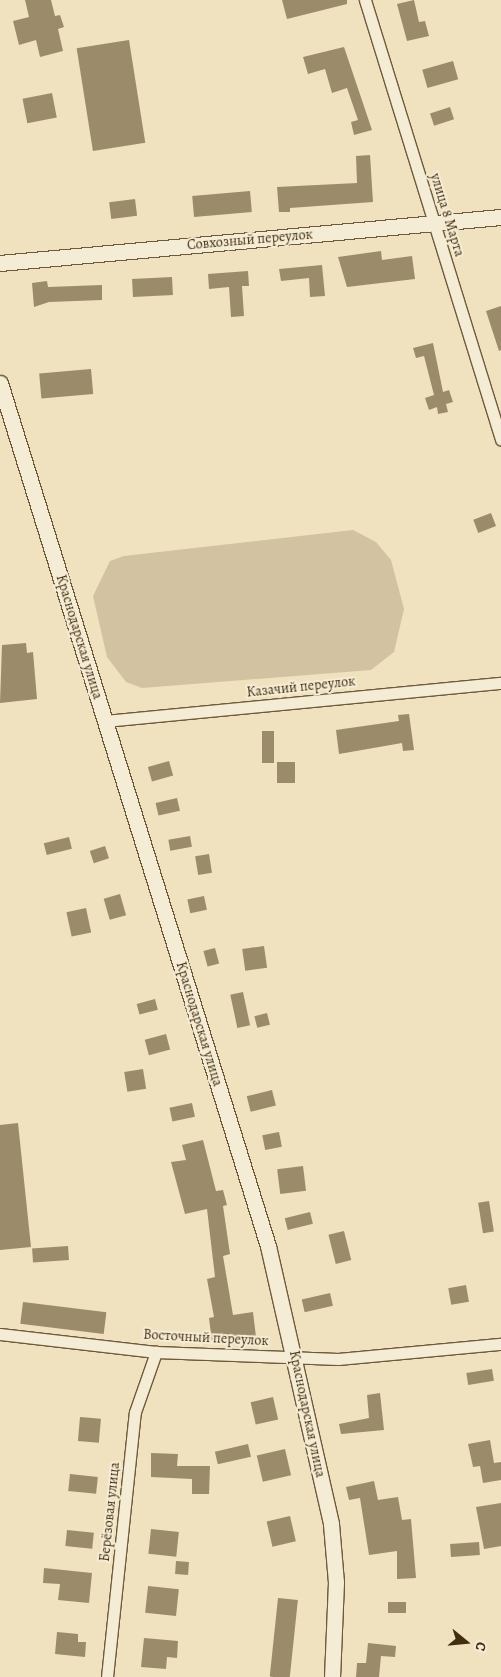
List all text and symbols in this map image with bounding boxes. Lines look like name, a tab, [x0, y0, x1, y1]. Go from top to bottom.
street label: улица 8 Марта	[426, 171, 468, 259]
street label: Совхозный переулок	[186, 226, 314, 254]
street label: Краснодарская улица	[52, 573, 106, 701]
street label: Казачий переулок	[246, 673, 356, 701]
street label: Краснодарская улица	[172, 960, 226, 1088]
street label: Восточный переулок	[143, 1326, 269, 1350]
street label: Краснодарская улица	[285, 1349, 329, 1479]
street label: Берёзовая улица	[96, 1461, 124, 1563]
north arrow	[441, 1617, 491, 1667]
text: С	[470, 1640, 491, 1653]

